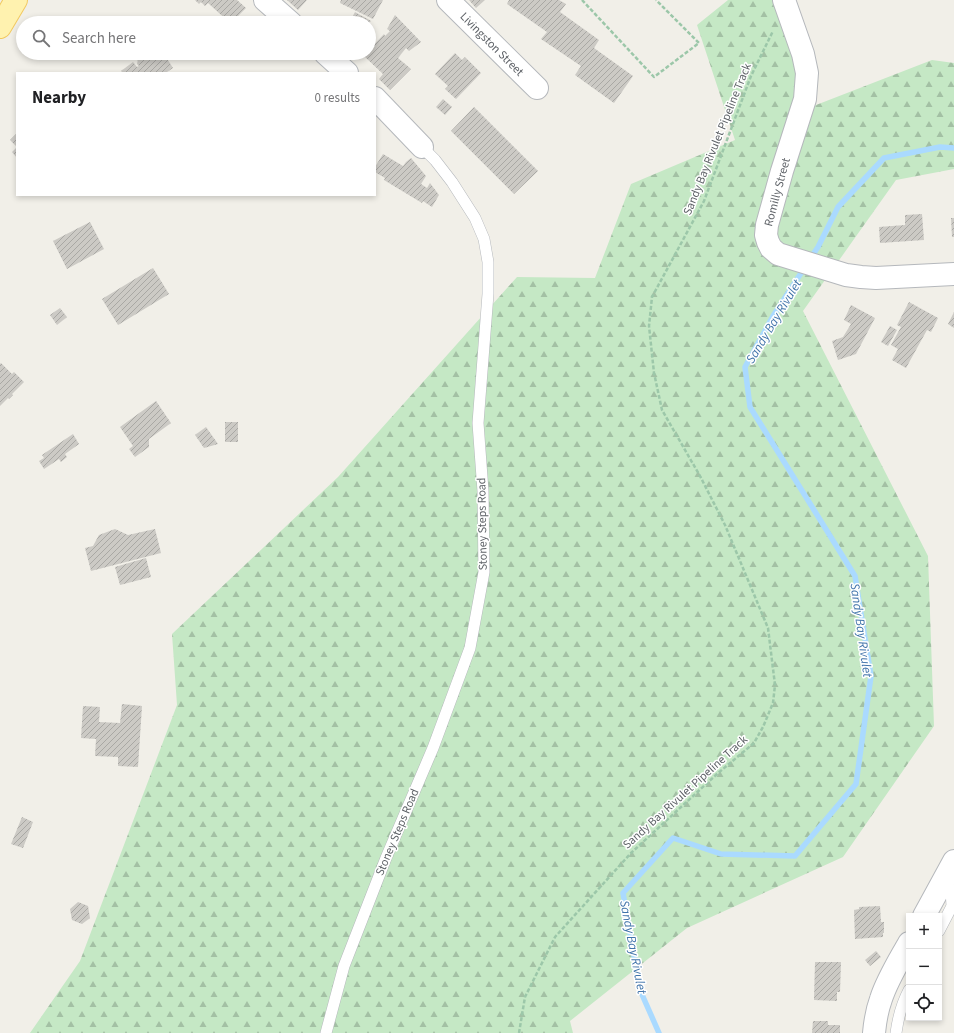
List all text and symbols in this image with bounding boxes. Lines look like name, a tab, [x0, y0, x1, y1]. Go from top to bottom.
street label: Livingston Street	[456, 9, 527, 80]
search box	[16, 16, 376, 60]
icon: search	[30, 27, 52, 49]
text: Search here	[62, 28, 136, 49]
street label: Sandy Bay Rivulet Pipeline Track	[679, 61, 756, 218]
text: Nearby	[32, 86, 86, 110]
text: 0 results	[315, 89, 360, 107]
street label: Romilly Street	[760, 156, 795, 228]
water label: Sandy Bay Rivulet	[742, 276, 806, 367]
street label: Stoney Steps Road	[473, 477, 492, 571]
water label: Sandy Bay Rivulet	[845, 582, 877, 679]
street label: Sandy Bay Rivulet Pipeline Track	[619, 732, 751, 853]
street label: Stoney Steps Road	[371, 786, 423, 878]
water label: Sandy Bay Rivulet	[615, 899, 651, 996]
map controls	[906, 913, 942, 1021]
button: +	[906, 913, 942, 949]
button: −	[906, 949, 942, 985]
button: locate	[906, 985, 942, 1021]

